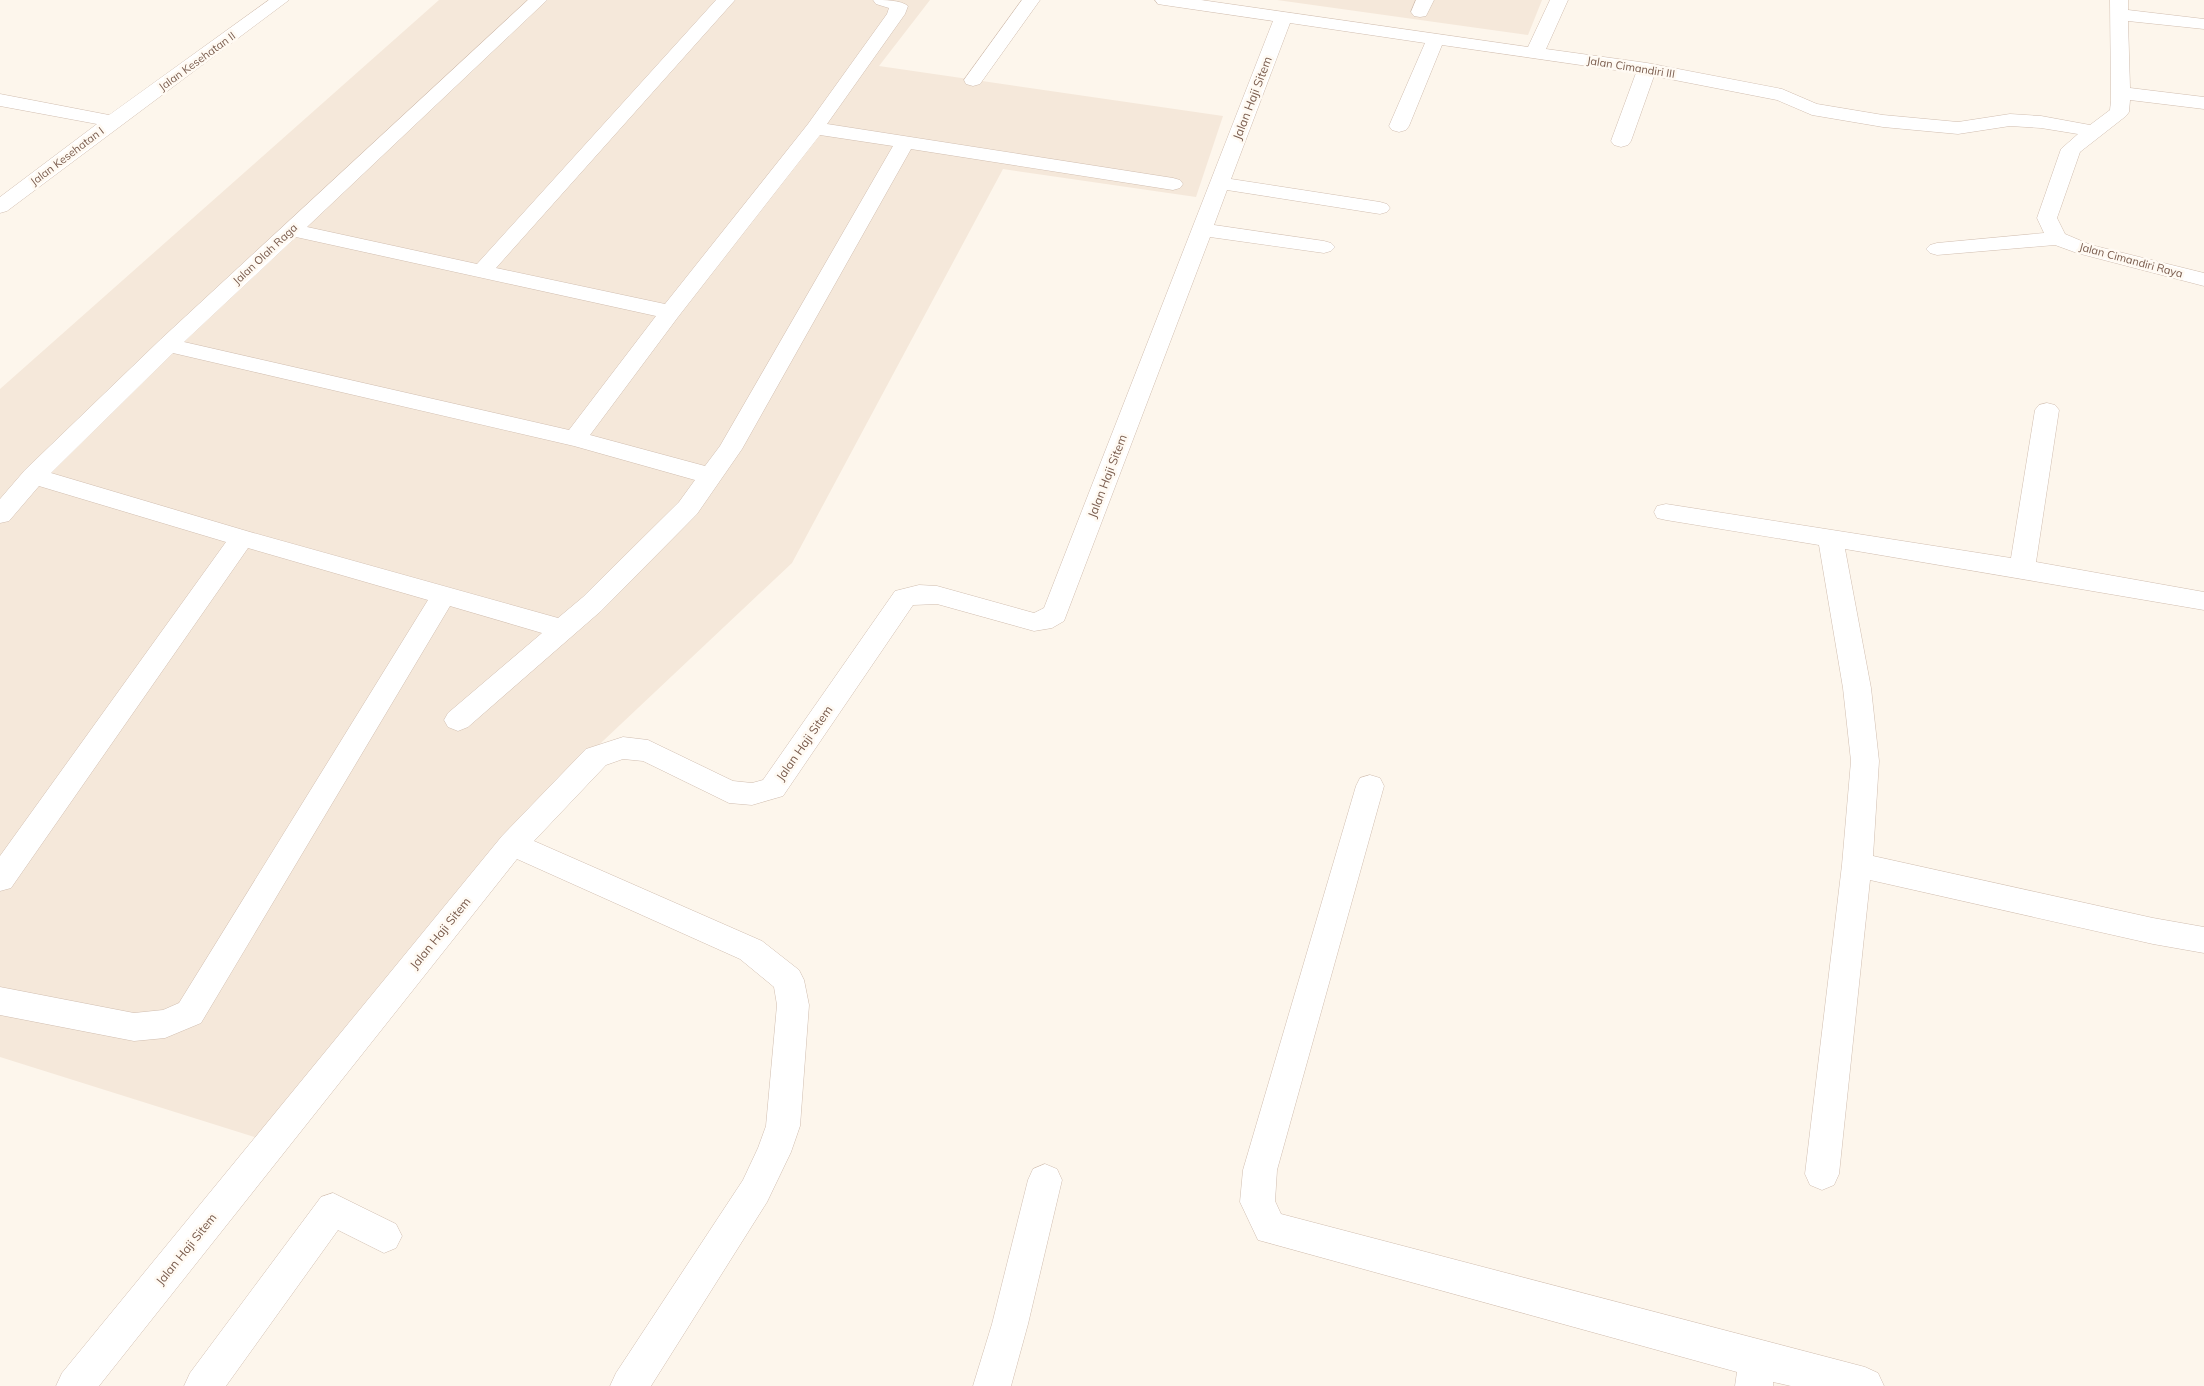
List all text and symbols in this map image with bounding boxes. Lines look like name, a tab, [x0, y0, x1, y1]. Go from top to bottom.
street label: Jalan Kesehatan II	[156, 28, 238, 94]
street label: Jalan Cimandiri III	[1586, 53, 1676, 81]
street label: Jalan Haji Sitem	[1229, 54, 1275, 142]
street label: Jalan Kesehatan I	[27, 124, 107, 188]
street label: Jalan Olah Raga	[230, 221, 300, 287]
street label: Jalan Cimandiri Raya	[2078, 239, 2184, 281]
street label: Jalan Haji Sitem	[1084, 432, 1130, 520]
street label: Jalan Haji Sitem	[773, 703, 835, 783]
street label: Jalan Haji Sitem	[406, 894, 474, 972]
street label: Jalan Haji Sitem	[152, 1210, 220, 1288]

